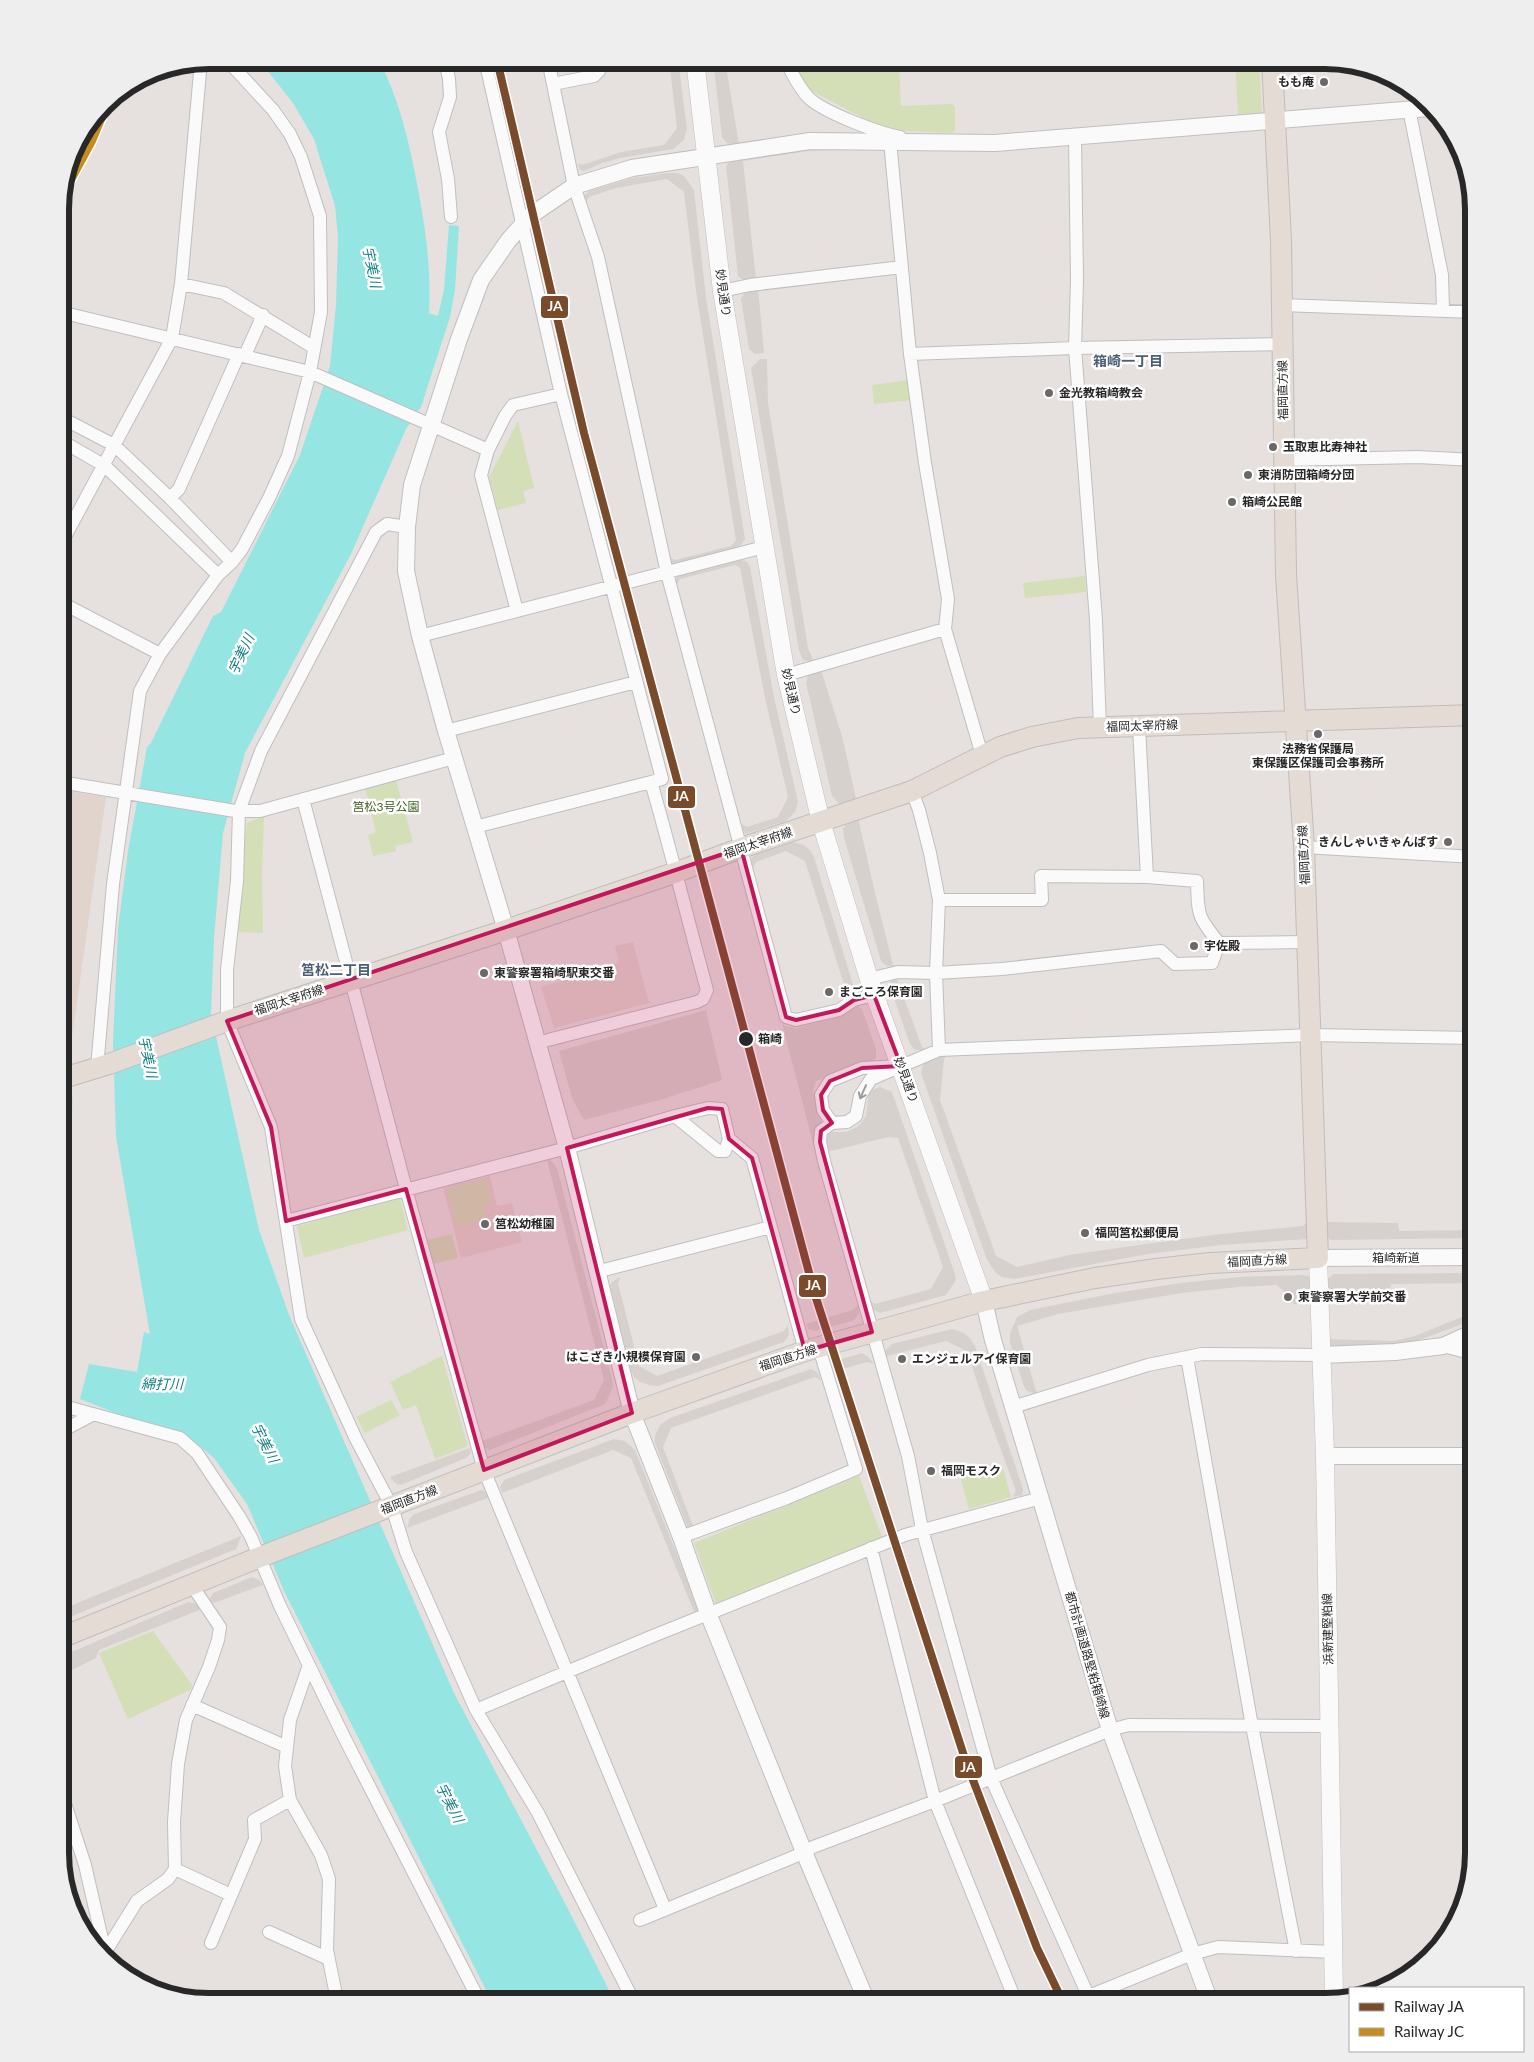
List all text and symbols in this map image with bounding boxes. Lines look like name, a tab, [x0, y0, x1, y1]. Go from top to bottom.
place label: もも庵	[1278, 74, 1314, 89]
marker: もも庵	[1318, 76, 1330, 88]
water label: 宇美川	[360, 245, 386, 291]
street label: 妙見通り	[713, 268, 734, 318]
line badge: JA	[540, 295, 569, 319]
text: JA	[547, 297, 563, 314]
district label: 箱崎一丁目	[1093, 352, 1163, 369]
street label: 福岡直方線	[1274, 360, 1291, 420]
place label: 金光教箱﨑教会	[1059, 385, 1143, 400]
marker: 金光教箱﨑教会	[1043, 387, 1055, 399]
place label: 玉取恵比寿神社	[1283, 439, 1367, 454]
marker: 玉取恵比寿神社	[1267, 441, 1279, 453]
place label: 東消防団箱崎分団	[1258, 467, 1354, 482]
marker: 東消防団箱崎分団	[1242, 469, 1254, 481]
place label: 箱崎公民館	[1242, 494, 1302, 509]
marker: 箱崎公民館	[1226, 496, 1238, 508]
water label: 宇美川	[224, 629, 258, 676]
street label: 妙見通り	[779, 667, 804, 717]
street label: 福岡太宰府線	[1106, 717, 1178, 734]
marker: 法務省保護局 東保護区保護司会事務所	[1312, 728, 1324, 740]
place label: 法務省保護局 東保護区保護司会事務所	[1252, 741, 1384, 770]
line badge: JA	[667, 785, 696, 809]
text: JA	[673, 787, 689, 804]
park label: 筥松3号公園	[353, 799, 419, 814]
street label: 福岡太宰府線	[721, 824, 794, 861]
street label: 福岡直方線	[1294, 825, 1313, 885]
place label: きんしゃいきゃんぱす	[1318, 834, 1438, 849]
marker: きんしゃいきゃんぱす	[1442, 836, 1454, 848]
place label: 宇佐殿	[1204, 938, 1240, 953]
marker: 宇佐殿	[1188, 940, 1200, 952]
district label: 筥松二丁目	[301, 961, 371, 978]
place label: 東警察署箱崎駅東交番	[494, 965, 615, 980]
marker: 東警察署箱崎駅東交番	[478, 967, 490, 979]
street label: 福岡太宰府線	[252, 981, 325, 1018]
place label: まごころ保育園	[839, 984, 923, 999]
marker: まごころ保育園	[823, 986, 835, 998]
marker: 箱崎	[737, 1030, 755, 1048]
place label: 箱崎	[758, 1031, 782, 1046]
water label: 宇美川	[136, 1035, 162, 1081]
street label: 妙見通り	[891, 1055, 922, 1105]
one-way arrow	[857, 1084, 867, 1099]
place label: 筥松幼稚園	[495, 1216, 555, 1231]
marker: 筥松幼稚園	[479, 1218, 491, 1230]
place label: 福岡筥松郵便局	[1095, 1225, 1179, 1240]
marker: 福岡筥松郵便局	[1079, 1227, 1091, 1239]
street label: 箱崎新道	[1372, 1250, 1420, 1265]
street label: 福岡直方線	[1227, 1251, 1287, 1270]
line badge: JA	[798, 1274, 827, 1298]
text: JA	[805, 1276, 821, 1293]
place label: 東警察署大学前交番	[1298, 1289, 1407, 1304]
marker: 東警察署大学前交番	[1282, 1291, 1294, 1303]
street label: 福岡直方線	[757, 1341, 819, 1374]
place label: はこざき小規模保育園	[566, 1349, 686, 1364]
marker: はこざき小規模保育園	[690, 1351, 702, 1363]
place label: エンジェルアイ保育園	[912, 1351, 1031, 1366]
marker: エンジェルアイ保育園	[896, 1353, 908, 1365]
water label: 綿打川	[141, 1375, 185, 1392]
water label: 宇美川	[248, 1420, 283, 1467]
place label: 福岡モスク	[941, 1463, 1001, 1478]
marker: 福岡モスク	[925, 1465, 937, 1477]
street label: 福岡直方線	[378, 1482, 440, 1517]
street label: 都市計画道路堅粕箱崎線	[1062, 1589, 1113, 1720]
street label: 浜新建堅粕線	[1319, 1593, 1336, 1665]
line badge: JA	[954, 1755, 983, 1779]
text: JA	[960, 1758, 976, 1775]
water label: 宇美川	[433, 1780, 468, 1827]
legend	[1349, 1987, 1524, 2052]
text: Railway JA	[1394, 1997, 1465, 2015]
text: Railway JC	[1394, 2022, 1464, 2040]

